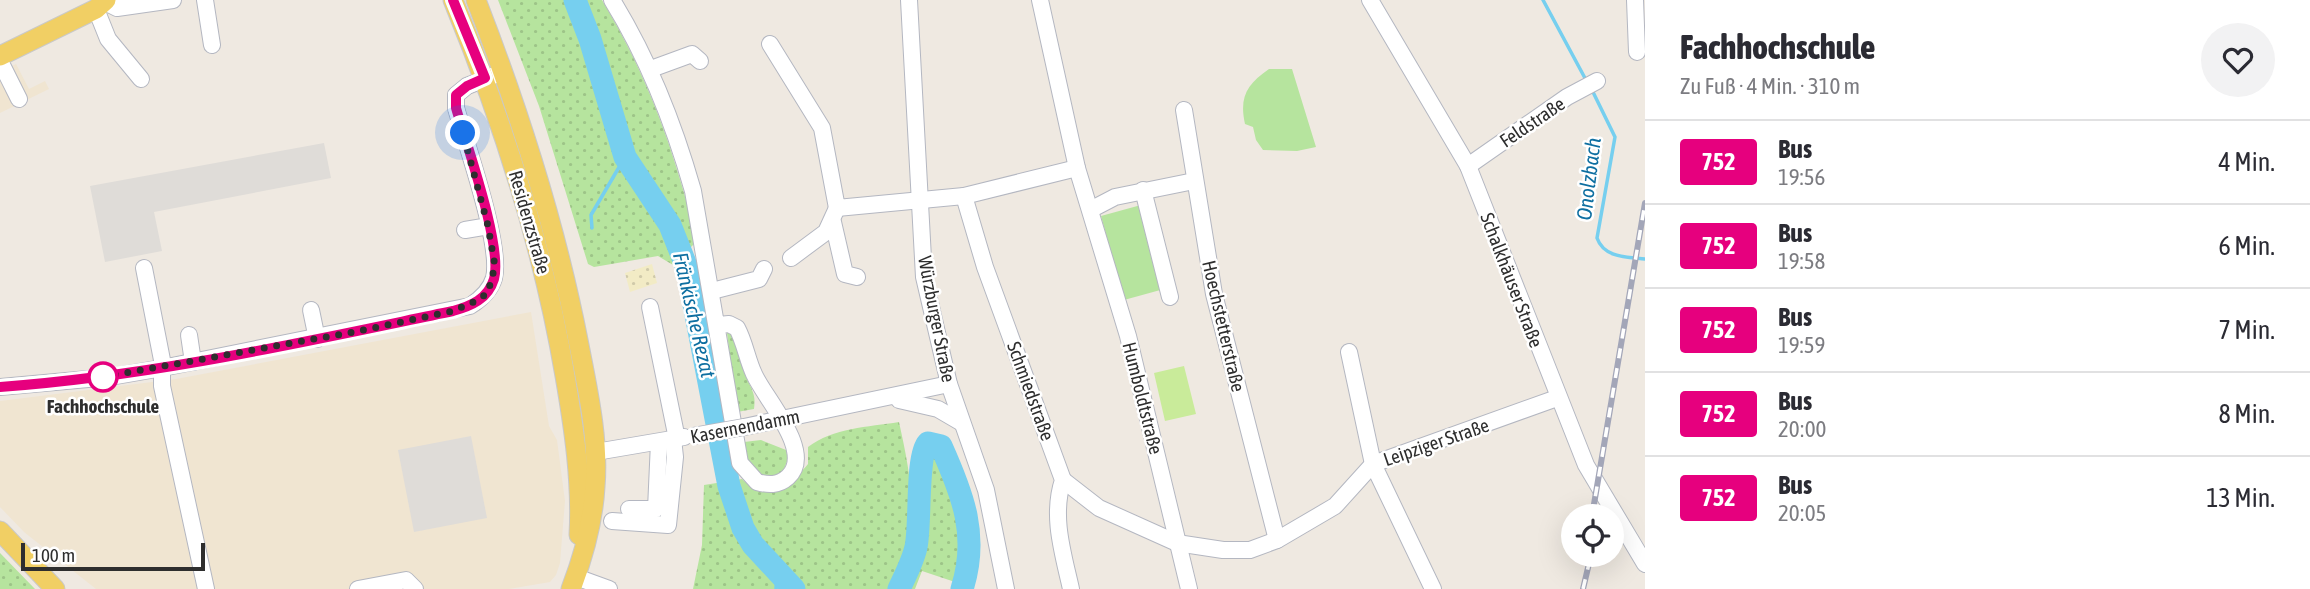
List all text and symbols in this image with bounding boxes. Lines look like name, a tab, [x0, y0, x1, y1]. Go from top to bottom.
button: heart	[2201, 23, 2275, 97]
text: Fachhochschule	[1680, 28, 1875, 66]
text: Zu Fuß · 4 Min. · 310 m	[1680, 73, 1860, 99]
street label: Feldstraße	[1495, 92, 1569, 152]
your location	[445, 115, 480, 150]
text: Bus	[1778, 134, 1812, 164]
water label: Onolzbach	[1571, 136, 1605, 222]
text: 4 Min.	[2219, 147, 2275, 177]
text: 752	[1702, 148, 1735, 175]
text: 19:56	[1778, 164, 1825, 190]
street label: Residenzstraße	[505, 168, 555, 276]
street label: Schalkhäuser Straße	[1476, 210, 1548, 350]
text: Bus	[1778, 218, 1812, 248]
text: 6 Min.	[2219, 231, 2275, 261]
text: 752	[1702, 232, 1735, 259]
text: 19:58	[1778, 248, 1825, 274]
water label: Fränkische Rezat	[669, 250, 721, 380]
street label: Würzburger Straße	[914, 254, 960, 384]
street label: Hoechstetterstraße	[1198, 258, 1250, 394]
text: Bus	[1778, 302, 1812, 332]
text: 7 Min.	[2219, 315, 2275, 345]
text: 752	[1702, 316, 1735, 343]
text: 19:59	[1778, 332, 1825, 358]
street label: Schmiedstraße	[1003, 339, 1059, 443]
street label: Humboldtstraße	[1118, 340, 1168, 456]
marker: Fachhochschule	[88, 362, 118, 392]
text: Bus	[1778, 386, 1812, 416]
place label: Fachhochschule	[47, 395, 160, 417]
text: 8 Min.	[2219, 399, 2275, 429]
text: 752	[1702, 400, 1735, 427]
street label: Kasernendamm	[688, 405, 802, 447]
street label: Leipziger Straße	[1380, 414, 1492, 470]
text: 20:00	[1778, 416, 1826, 442]
text: Bus	[1778, 470, 1812, 500]
text: 13 Min.	[2206, 483, 2275, 513]
text: 752	[1702, 484, 1735, 511]
text: 20:05	[1778, 500, 1826, 526]
map controls	[1561, 504, 1624, 567]
button: locate	[1561, 504, 1624, 567]
scale bar	[21, 540, 205, 572]
text: 100 m	[32, 544, 75, 566]

